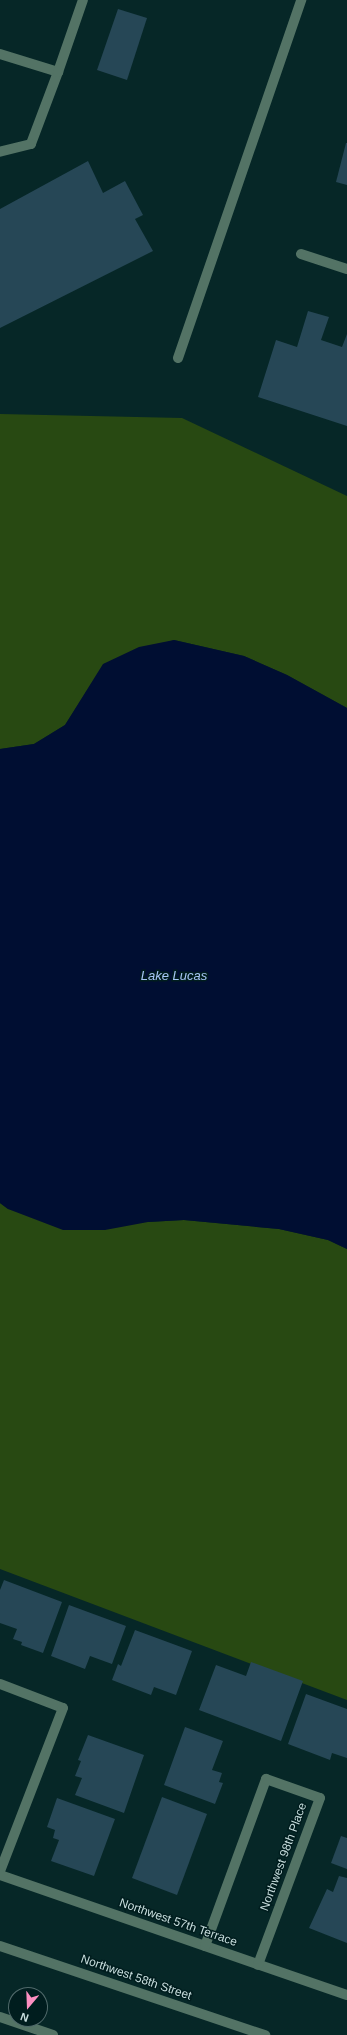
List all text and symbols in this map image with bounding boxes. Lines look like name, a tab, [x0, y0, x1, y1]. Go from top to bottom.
water label: Lake Lucas	[141, 968, 207, 984]
street label: Northwest 98th Place	[258, 1801, 310, 1913]
street label: Northwest 57th Terrace	[117, 1896, 239, 1950]
street label: Northwest 58th Street	[79, 1952, 193, 2004]
north arrow	[8, 1987, 48, 2027]
text: N	[19, 2010, 30, 2024]

